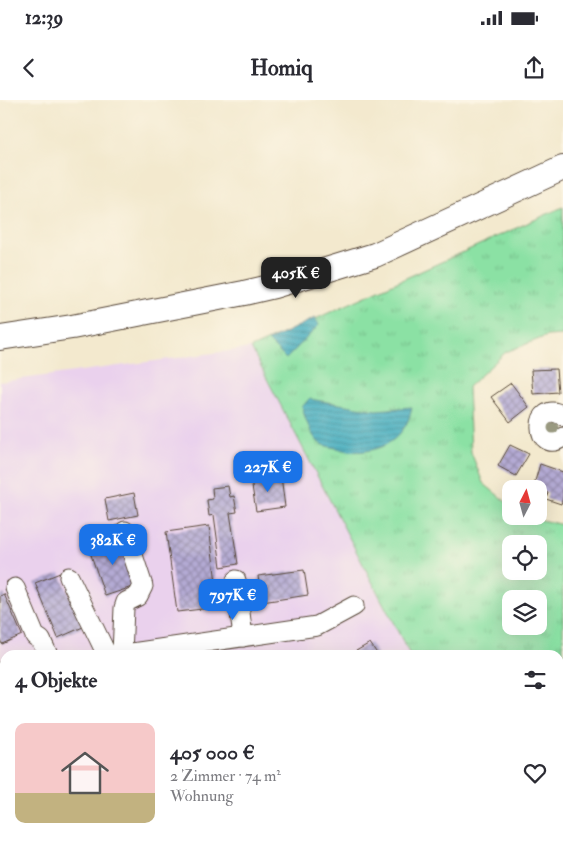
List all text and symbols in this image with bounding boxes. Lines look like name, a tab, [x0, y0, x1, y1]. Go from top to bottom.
text: 12:39	[25, 6, 63, 30]
icon: back	[15, 54, 43, 82]
text: Homiq	[250, 54, 313, 82]
icon: share	[520, 54, 548, 82]
pin: 405K €	[255, 256, 337, 299]
text: 405K €	[272, 263, 320, 283]
pin: 227K €	[227, 450, 309, 493]
text: 227K €	[244, 457, 292, 477]
north arrow	[502, 480, 548, 525]
map controls	[502, 480, 547, 635]
pin: 382K €	[72, 524, 154, 566]
text: 382K €	[90, 530, 136, 550]
button: locate	[502, 535, 547, 580]
pin: 797K €	[192, 578, 274, 621]
text: 797K €	[210, 585, 256, 605]
button: layers	[502, 590, 547, 635]
icon: filters	[521, 666, 549, 694]
text: 4 Objekte	[15, 667, 97, 694]
text: 405 000 €	[170, 739, 255, 766]
icon: home	[55, 743, 115, 803]
icon: heart	[521, 759, 549, 787]
text: 2 Zimmer · 74 m²	[170, 766, 281, 786]
text: Wohnung	[170, 786, 233, 806]

